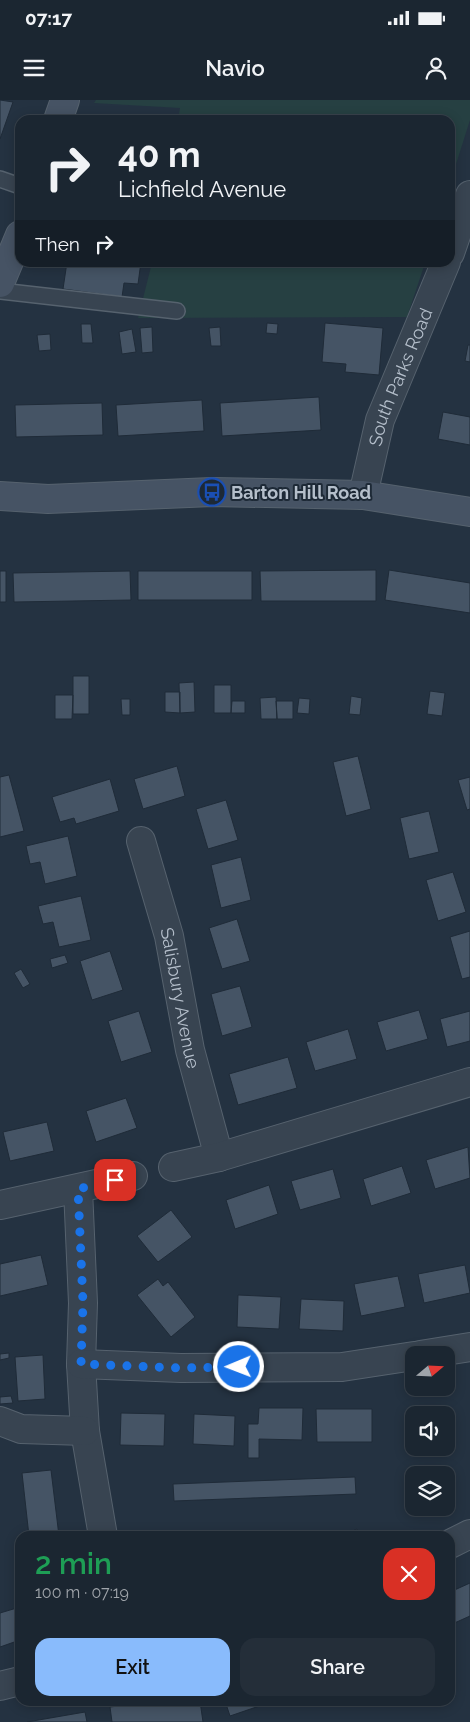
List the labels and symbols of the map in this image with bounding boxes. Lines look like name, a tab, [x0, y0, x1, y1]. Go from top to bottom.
street label: South Parks Road	[364, 305, 436, 448]
bus stop icon: Barton Hill Road	[197, 477, 227, 507]
place label: Barton Hill Road	[231, 482, 371, 503]
street label: Salisbury Avenue	[157, 925, 205, 1071]
pin	[94, 1159, 136, 1201]
position arrow	[212, 1340, 264, 1392]
north arrow	[405, 1346, 455, 1396]

